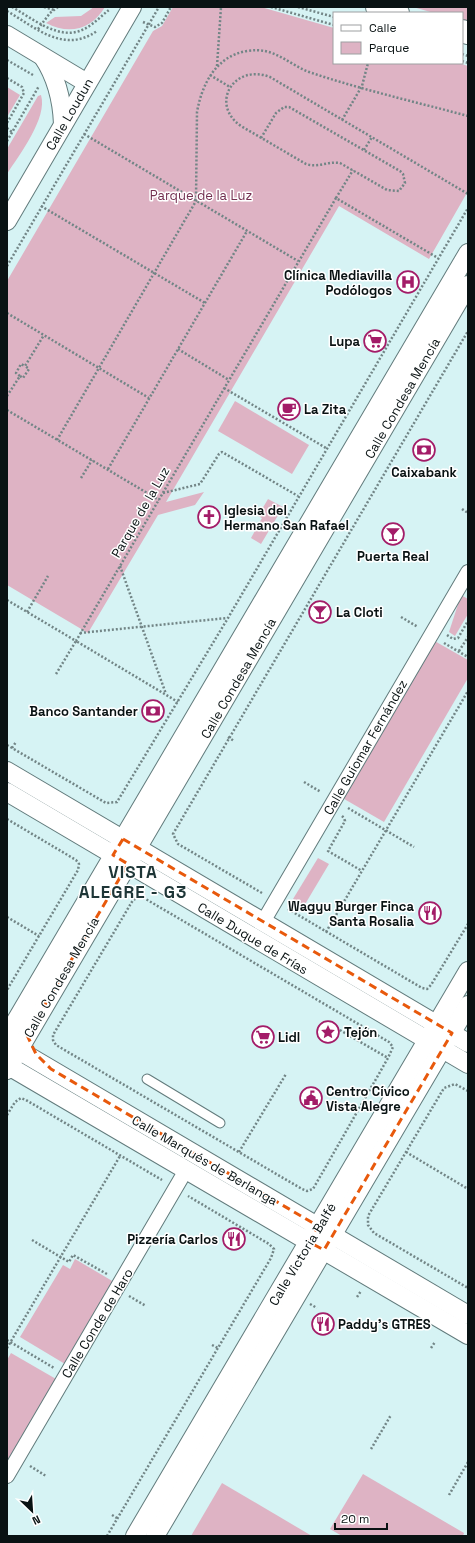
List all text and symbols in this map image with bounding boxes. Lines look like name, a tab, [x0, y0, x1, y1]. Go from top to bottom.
legend	[333, 12, 463, 64]
text: Calle	[369, 20, 397, 36]
text: Parque	[369, 40, 409, 56]
street label: Calle Loudun	[42, 75, 97, 153]
park label: Parque de la Luz	[150, 187, 252, 204]
place label: Clínica Mediavilla Podólogos	[284, 267, 392, 299]
hospital icon: Clínica Mediavilla Podólogos	[395, 269, 421, 295]
supermarket icon: Lupa	[362, 328, 388, 354]
place label: Lupa	[329, 333, 360, 350]
street label: Calle Condesa Mencía	[361, 334, 444, 462]
cafe icon: La Zita	[276, 396, 302, 422]
place label: La Zita	[304, 401, 347, 418]
bank icon: Caixabank	[411, 437, 437, 463]
street label: Parque de la Luz	[107, 463, 173, 561]
place label: Caixabank	[391, 464, 457, 481]
place label: Iglesia del Hermano San Rafael	[224, 502, 349, 534]
church icon: Iglesia del Hermano San Rafael	[196, 504, 222, 530]
bar icon: Puerta Real	[380, 521, 406, 547]
place label: Puerta Real	[357, 548, 429, 565]
bar icon: La Cloti	[307, 599, 333, 625]
place label: La Cloti	[336, 604, 383, 621]
street label: Calle Condesa Mencía	[197, 614, 280, 742]
street label: Calle Guiomar Fernández	[320, 676, 411, 818]
bank icon: Banco Santander	[140, 698, 166, 724]
place label: Banco Santander	[29, 703, 138, 720]
district label: VISTA ALEGRE - G3	[79, 861, 187, 903]
place label: Wagyu Burger Finca Santa Rosalia	[288, 898, 414, 930]
street label: Calle Duque de Frías	[194, 899, 311, 978]
restaurant icon: Wagyu Burger Finca Santa Rosalia	[417, 900, 443, 926]
street label: Calle Condesa Mencía	[20, 913, 103, 1041]
place icon: Tejón	[315, 1019, 341, 1045]
supermarket icon: Lidl	[250, 1024, 276, 1050]
place label: Tejón	[344, 1024, 377, 1041]
place label: Lidl	[278, 1029, 300, 1046]
place label: Centro Cívico Vista Alegre	[326, 1083, 410, 1115]
public building icon: Centro Cívico Vista Alegre	[298, 1085, 324, 1111]
street label: Calle Marqués de Berlanga	[129, 1112, 281, 1210]
street label: Calle Victoria Balfé	[265, 1200, 340, 1309]
restaurant icon: Pizzería Carlos	[221, 1226, 247, 1252]
place label: Pizzería Carlos	[127, 1231, 218, 1248]
street label: Calle Conde de Haro	[58, 1265, 137, 1381]
restaurant icon: Paddy's GTRES	[310, 1311, 336, 1337]
place label: Paddy's GTRES	[338, 1316, 431, 1333]
north arrow	[12, 1491, 52, 1531]
scale bar	[335, 1505, 387, 1531]
text: 20 m	[341, 1511, 369, 1527]
text: N	[30, 1512, 43, 1528]

